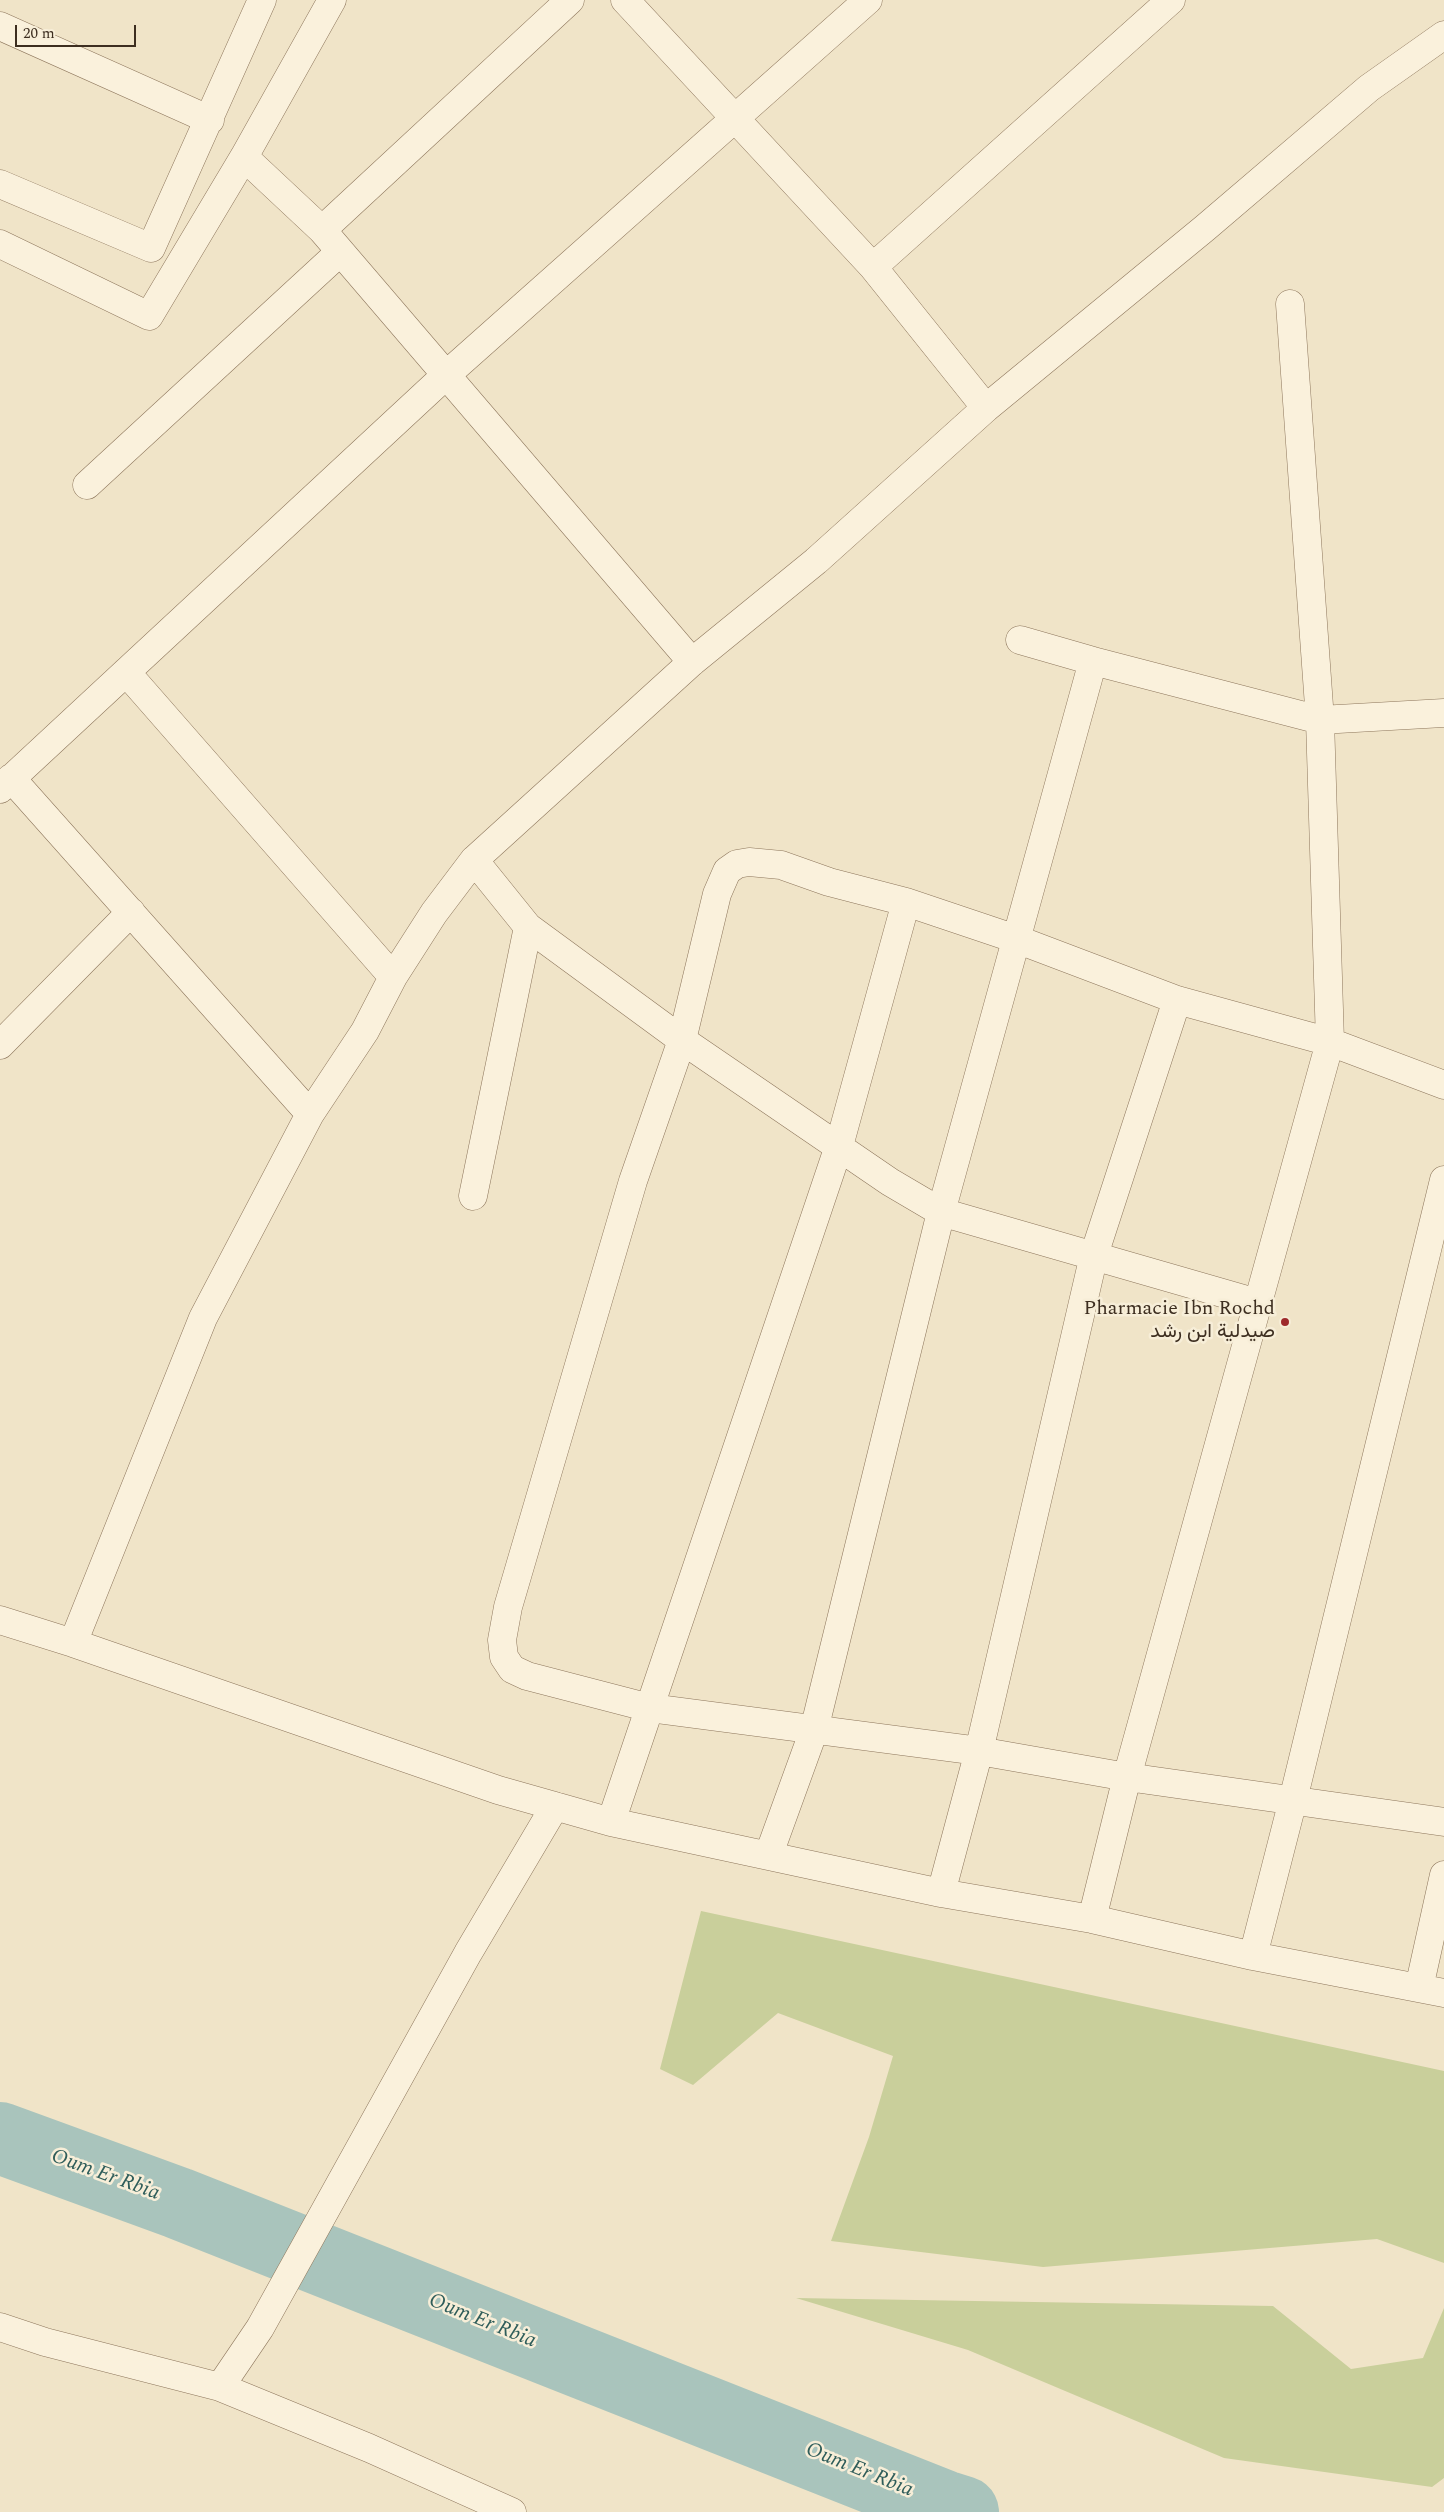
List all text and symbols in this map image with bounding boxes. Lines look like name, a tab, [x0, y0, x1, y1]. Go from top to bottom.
scale bar	[18, 15, 139, 47]
text: 20 m	[23, 22, 55, 45]
place label: Pharmacie Ibn Rochd صيدلية ابن رشد	[1083, 1298, 1275, 1345]
marker: Pharmacie Ibn Rochd صيدلية ابن رشد	[1279, 1316, 1291, 1328]
water label: Oum Er Rbia	[47, 2145, 163, 2207]
water label: Oum Er Rbia	[425, 2289, 539, 2355]
water label: Oum Er Rbia	[802, 2438, 916, 2504]

